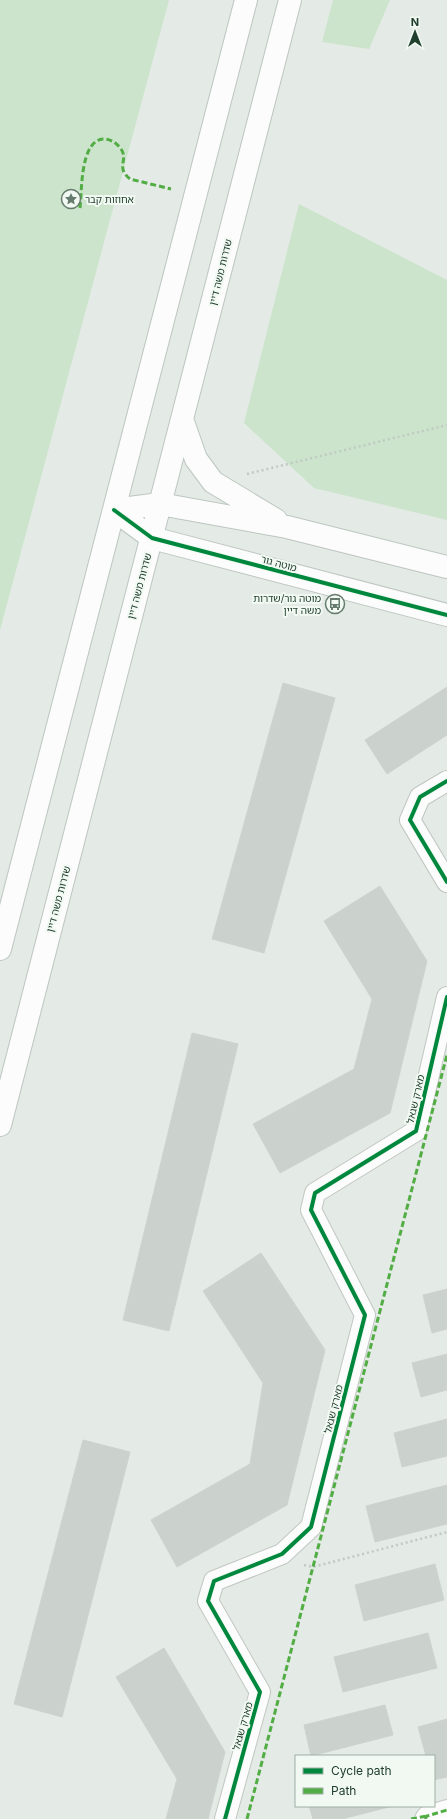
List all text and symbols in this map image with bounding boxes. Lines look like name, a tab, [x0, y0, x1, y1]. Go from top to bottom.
north arrow	[395, 12, 435, 52]
text: N	[411, 15, 419, 29]
place icon: אחוזות קבר	[60, 188, 82, 210]
place label: אחוזות קבר	[85, 193, 134, 205]
street label: שדרות משה דיין	[206, 238, 234, 306]
street label: שדרות משה דיין	[124, 552, 154, 620]
street label: מוטה גור	[260, 552, 299, 574]
place label: מוטה גור/שדרות משה דיין	[253, 592, 321, 616]
bus stop icon: מוטה גור/שדרות משה דיין	[324, 593, 346, 615]
street label: שדרות משה דיין	[43, 865, 73, 933]
street label: מארק שגאל	[404, 1073, 427, 1125]
street label: מארק שגאל	[321, 1383, 345, 1435]
street label: מארק שגאל	[229, 1700, 255, 1752]
legend	[295, 1755, 435, 1807]
text: Cycle path	[331, 1763, 392, 1778]
text: Path	[331, 1783, 356, 1798]

